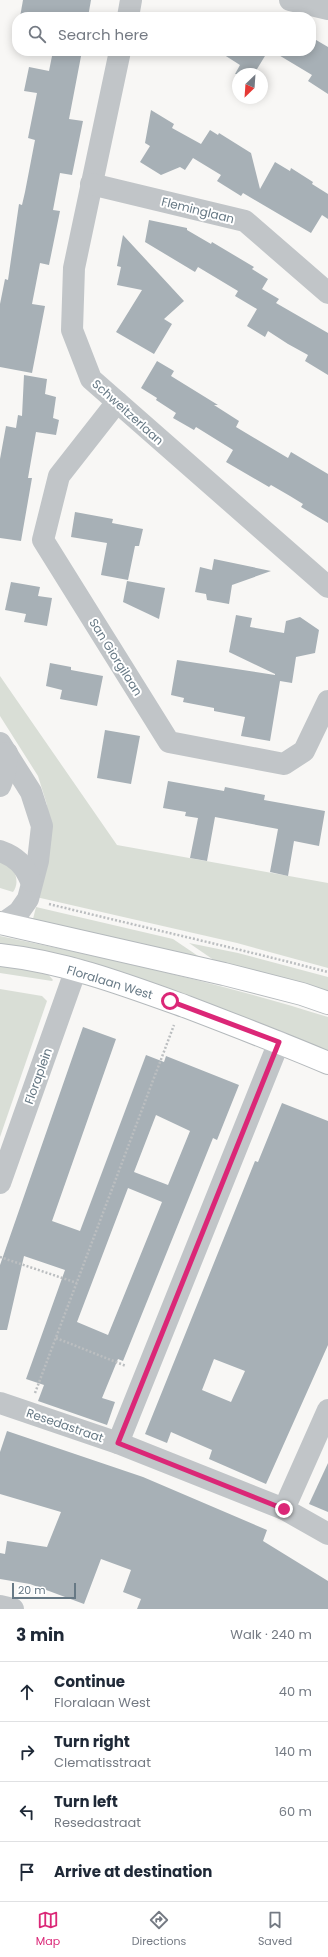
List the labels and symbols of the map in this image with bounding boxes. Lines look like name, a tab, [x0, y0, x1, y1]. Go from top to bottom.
north arrow	[232, 68, 268, 104]
street label: Fleminglaan	[160, 193, 236, 227]
street label: Schweitzerlaan	[89, 375, 167, 449]
street label: San Giorgilaan	[85, 615, 147, 699]
street label: Floralaan West	[65, 961, 155, 1003]
route start	[161, 992, 179, 1010]
street label: Floraplein	[20, 1046, 56, 1106]
street label: Resedastraat	[24, 1404, 106, 1446]
route end	[275, 1500, 293, 1518]
scale bar	[12, 1581, 76, 1600]

